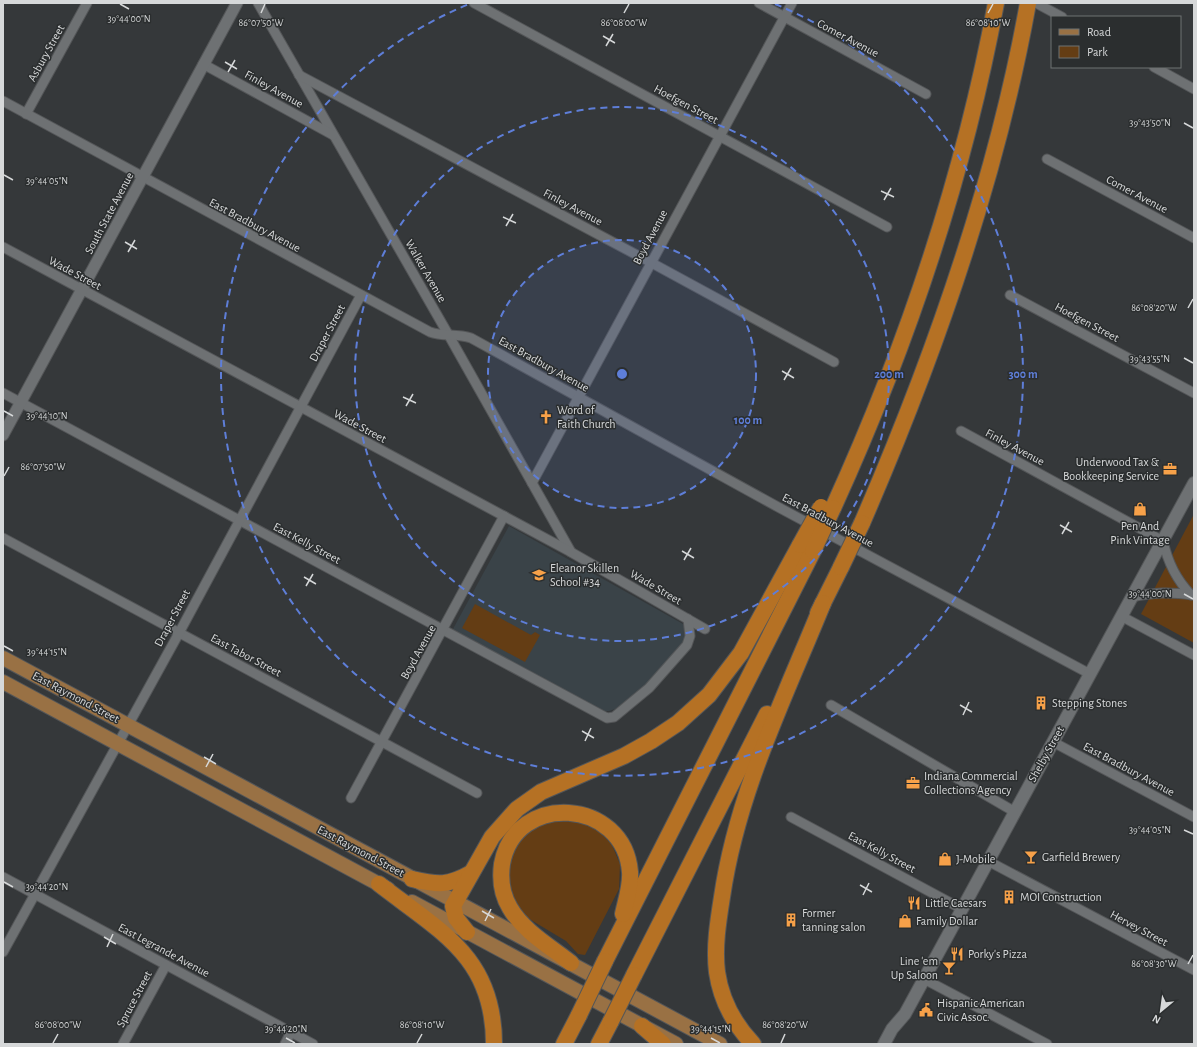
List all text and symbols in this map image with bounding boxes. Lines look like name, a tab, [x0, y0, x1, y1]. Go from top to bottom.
text: 39°44'00"N	[107, 14, 151, 24]
legend	[1051, 16, 1181, 68]
street label: Comer Avenue	[815, 17, 881, 59]
text: 86°07'50"W	[239, 18, 283, 28]
text: 86°08'00"W	[601, 18, 647, 28]
text: 86°08'10"W	[966, 18, 1010, 28]
street label: Asbury Street	[25, 22, 67, 84]
text: Road	[1087, 26, 1111, 38]
text: Park	[1087, 46, 1108, 58]
street label: Finley Avenue	[242, 68, 305, 111]
street label: Hoefgen Street	[652, 82, 720, 126]
text: 39°43'50"N	[1129, 118, 1171, 128]
street label: South State Avenue	[82, 170, 136, 256]
street label: Comer Avenue	[1104, 173, 1170, 215]
text: 39°44'05"N	[26, 176, 68, 186]
street label: Finley Avenue	[541, 186, 604, 228]
street label: East Bradbury Avenue	[207, 196, 303, 255]
street label: Boyd Avenue	[631, 208, 670, 267]
street label: Walker Avenue	[403, 238, 449, 304]
street label: Wade Street	[47, 254, 103, 292]
street label: Hoefgen Street	[1053, 300, 1121, 344]
street label: Draper Street	[307, 302, 347, 364]
text: 86°08'20"W	[1131, 303, 1177, 313]
street label: East Bradbury Avenue	[496, 334, 591, 395]
text: 39°43'55"N	[1130, 354, 1170, 364]
centre of rings	[615, 367, 629, 381]
text: 200 m	[874, 368, 904, 380]
text: 300 m	[1008, 368, 1038, 380]
place label: Word of Faith Church	[557, 404, 616, 430]
street label: Wade Street	[332, 407, 388, 445]
church icon: Word of Faith Church	[538, 409, 554, 425]
text: 39°44'10"N	[26, 411, 68, 421]
text: 100 m	[734, 414, 762, 426]
street label: Finley Avenue	[983, 426, 1046, 468]
place label: Underwood Tax & Bookkeeping Service	[1063, 456, 1160, 482]
office icon: Underwood Tax & Bookkeeping Service	[1162, 461, 1178, 477]
text: 86°07'50"W	[21, 462, 65, 472]
street label: East Bradbury Avenue	[780, 491, 876, 550]
shop icon: Pen And Pink Vintage	[1132, 501, 1148, 517]
street label: East Kelly Street	[271, 520, 343, 567]
place label: Pen And Pink Vintage	[1110, 520, 1170, 546]
place label: Eleanor Skillen School #34	[550, 562, 619, 588]
school or university icon: Eleanor Skillen School #34	[531, 567, 547, 583]
street label: Wade Street	[628, 567, 684, 607]
street label: Draper Street	[152, 587, 192, 649]
text: 39°44'00"N	[1128, 589, 1172, 599]
street label: Boyd Avenue	[398, 623, 439, 682]
street label: East Tabor Street	[209, 631, 283, 679]
text: 39°44'15"N	[27, 647, 67, 657]
street label: East Raymond Street	[30, 669, 121, 726]
building icon: Stepping Stones	[1033, 695, 1049, 711]
place label: Stepping Stones	[1052, 697, 1127, 709]
street label: Shelby Street	[1026, 724, 1067, 784]
street label: East Bradbury Avenue	[1081, 740, 1177, 799]
place label: Indiana Commercial Collections Agency	[924, 770, 1018, 797]
office icon: Indiana Commercial Collections Agency	[905, 775, 921, 791]
street label: East Raymond Street	[315, 823, 406, 880]
text: 39°44'05"N	[1129, 825, 1171, 835]
street label: East Kelly Street	[846, 829, 918, 876]
bar icon: Garfield Brewery	[1023, 849, 1039, 865]
shop icon: J-Mobile	[937, 851, 953, 867]
place label: Garfield Brewery	[1042, 851, 1120, 864]
place label: J-Mobile	[956, 853, 995, 865]
text: 39°44'20"N	[26, 882, 68, 892]
building icon: MOI Construction	[1001, 889, 1017, 905]
place label: MOI Construction	[1020, 891, 1102, 903]
restaurant icon: Little Caesars	[906, 895, 922, 911]
place label: Little Caesars	[925, 897, 987, 909]
place label: Former tanning salon	[802, 907, 865, 933]
street label: Hervey Street	[1108, 908, 1170, 949]
building icon: Former tanning salon	[783, 912, 799, 928]
shop icon: Family Dollar	[897, 913, 913, 929]
place label: Family Dollar	[916, 915, 978, 928]
street label: East Legrande Avenue	[116, 921, 212, 979]
restaurant icon: Porky's Pizza	[949, 946, 965, 962]
place label: Porky's Pizza	[968, 948, 1027, 961]
place label: Line 'em Up Saloon	[891, 955, 938, 981]
text: 86°08'30"W	[1131, 959, 1177, 969]
bar icon: Line 'em Up Saloon	[941, 960, 957, 976]
street label: Spruce Street	[114, 969, 154, 1029]
north arrow	[1141, 991, 1181, 1031]
place label: Hispanic American Civic Assoc.	[937, 997, 1025, 1023]
public building icon: Hispanic American Civic Assoc.	[918, 1002, 934, 1018]
text: N	[1150, 1013, 1162, 1026]
text: 86°08'00"W	[35, 1020, 81, 1030]
text: 86°08'10"W	[400, 1020, 444, 1030]
text: 86°08'20"W	[762, 1020, 808, 1030]
text: 39°44'20"N	[265, 1024, 307, 1034]
text: 39°44'15"N	[691, 1024, 731, 1034]

